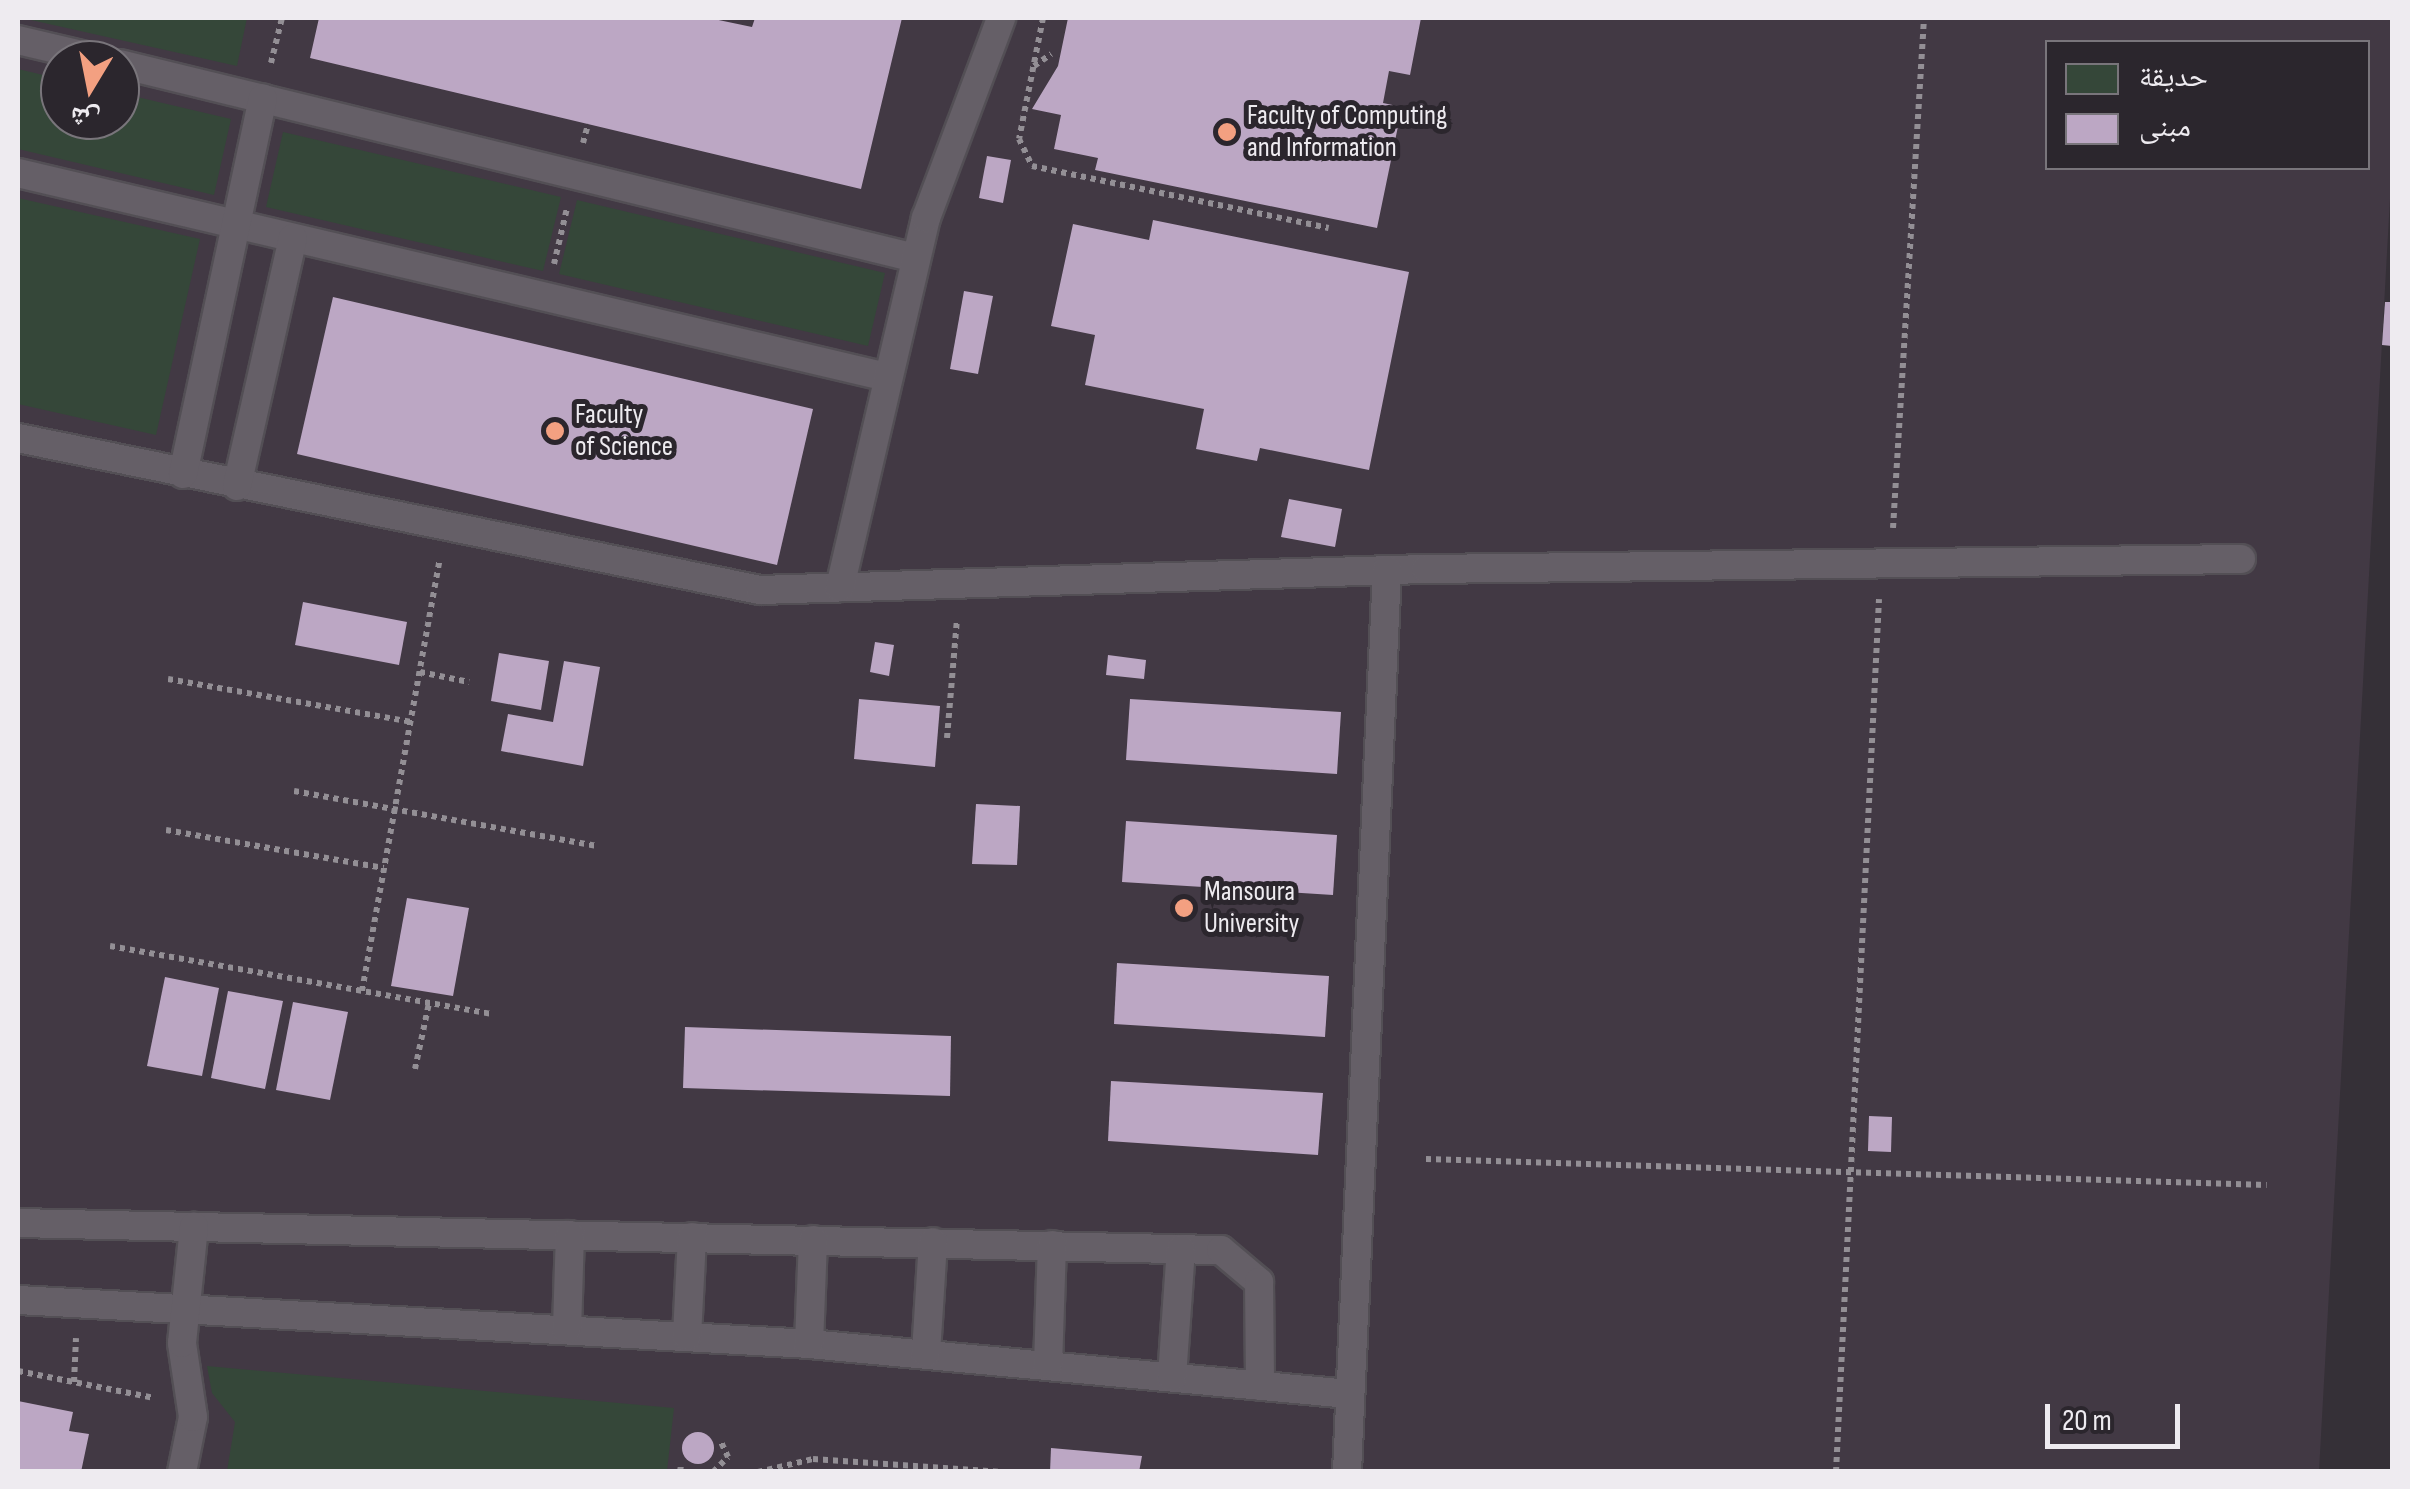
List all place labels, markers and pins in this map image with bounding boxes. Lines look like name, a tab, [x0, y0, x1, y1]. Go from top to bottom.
place label: Faculty of Computing and Information	[1247, 99, 1447, 165]
marker: Faculty of Computing and Information	[1216, 121, 1238, 143]
place label: Faculty of Science	[575, 398, 673, 464]
marker: Faculty of Science	[544, 420, 566, 442]
place label: Mansoura University	[1204, 875, 1299, 941]
marker: Mansoura University	[1173, 897, 1195, 919]

